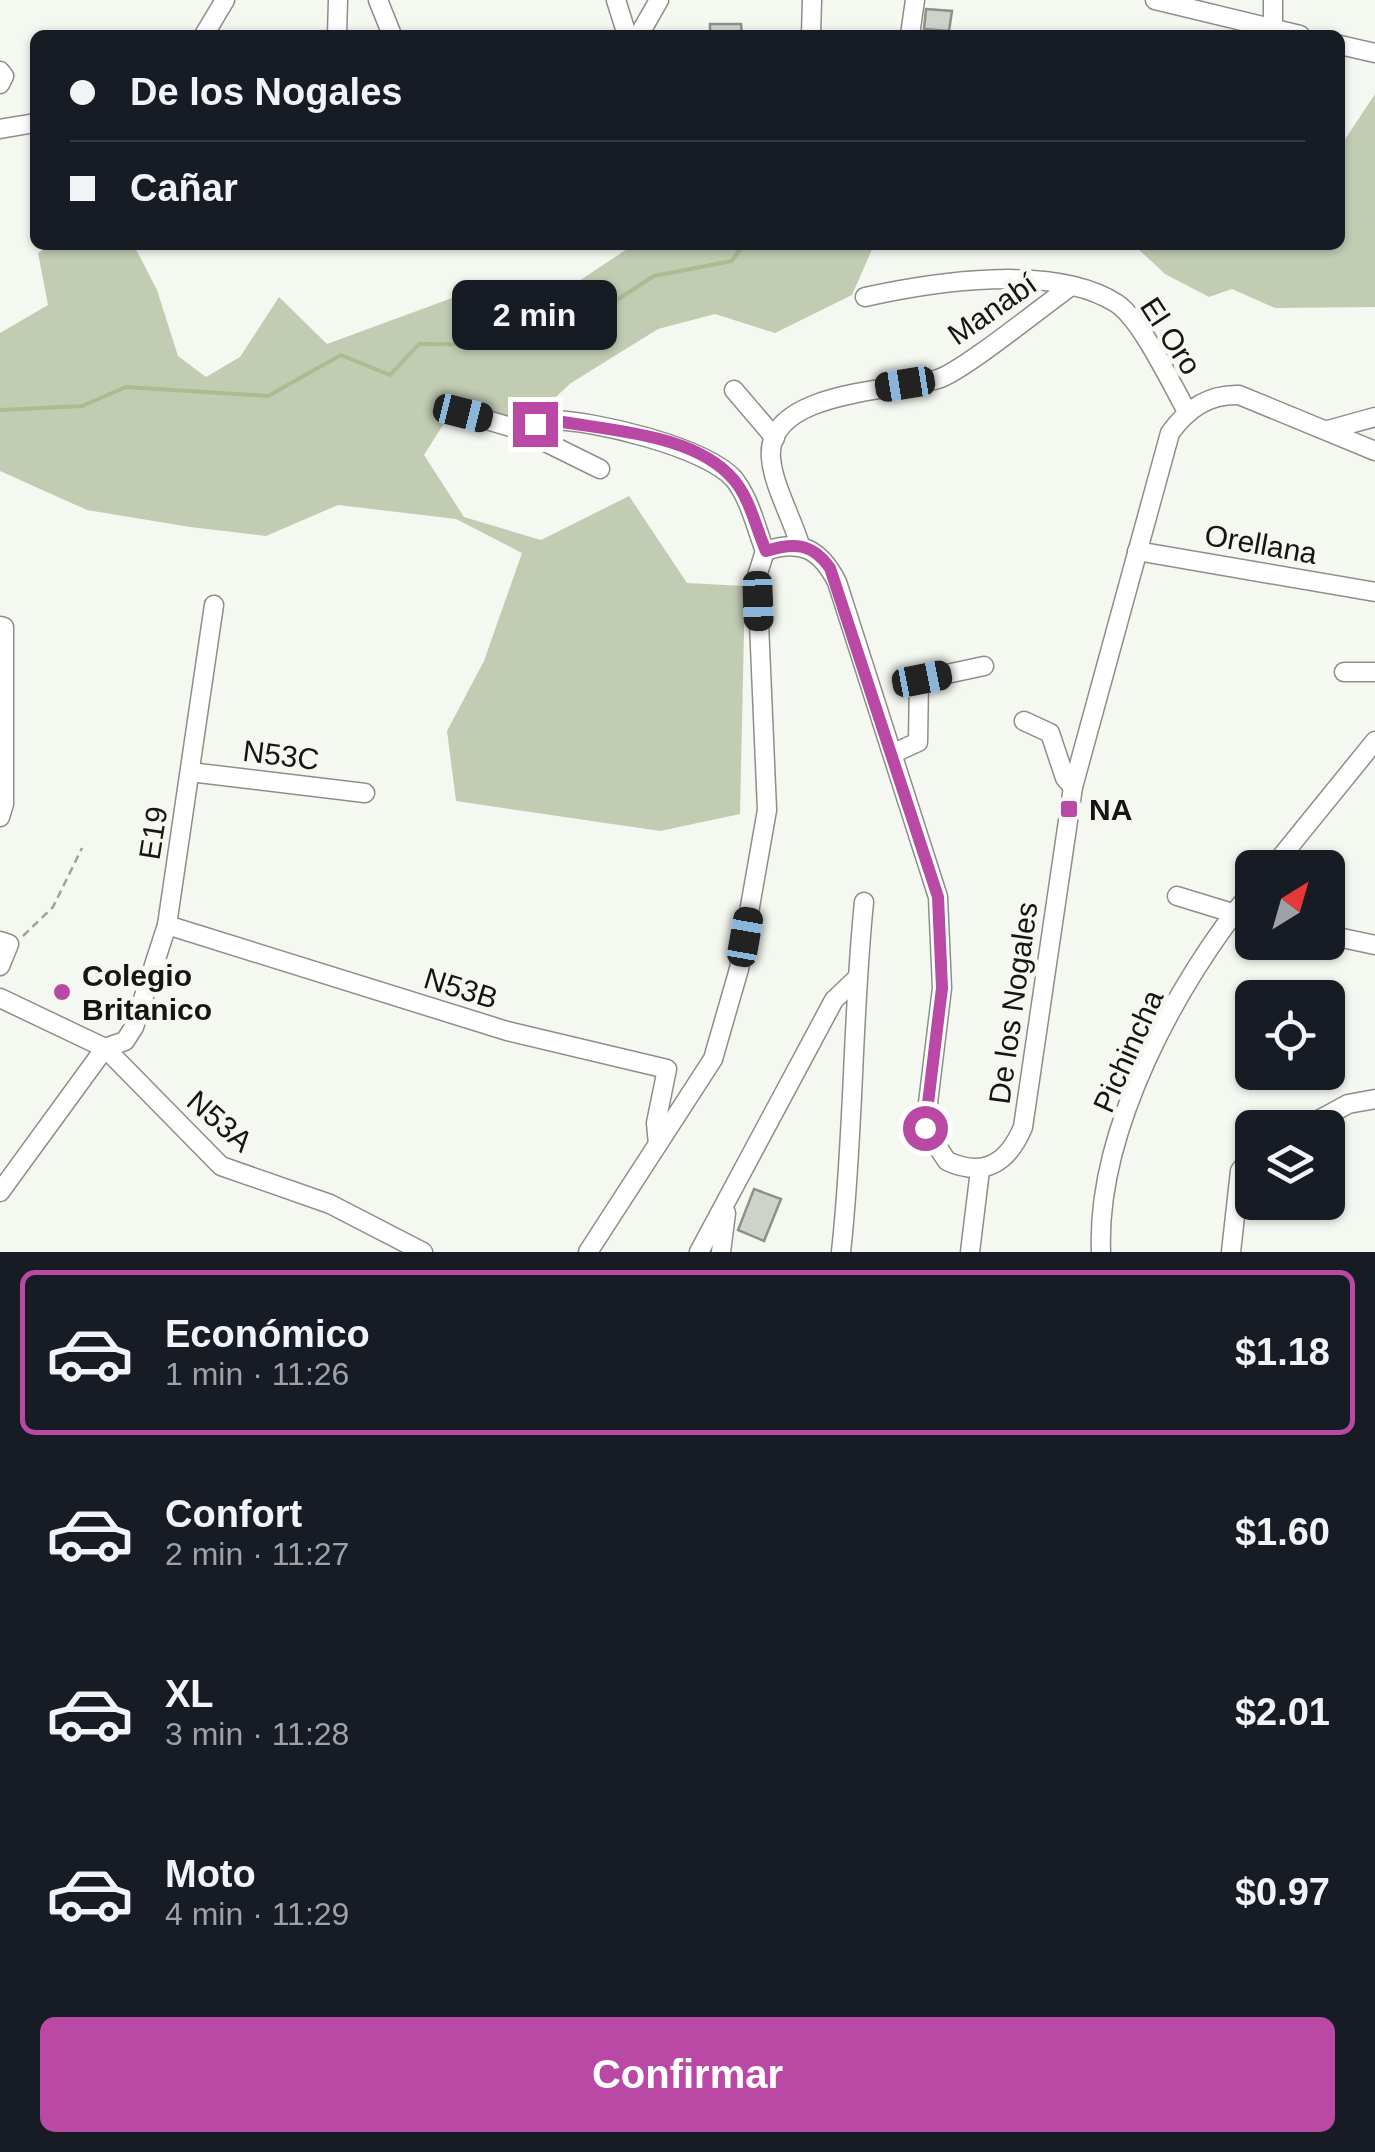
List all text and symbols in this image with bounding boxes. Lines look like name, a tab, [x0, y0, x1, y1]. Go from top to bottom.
text: De los Nogales	[130, 71, 402, 113]
text: Cañar	[130, 167, 238, 209]
street label: Manabí	[942, 266, 1043, 351]
callout: 2 min	[452, 279, 618, 349]
street label: El Oro	[1134, 291, 1208, 381]
text: 2 min	[493, 297, 576, 333]
car	[873, 364, 937, 404]
car	[430, 391, 496, 435]
route end	[513, 402, 558, 447]
street label: Orellana	[1202, 518, 1320, 570]
car	[742, 570, 774, 632]
car	[890, 659, 954, 699]
street label: N53C	[241, 734, 321, 776]
place label: NA	[1089, 793, 1132, 826]
marker: NA	[1058, 798, 1080, 820]
street label: E19	[133, 804, 173, 862]
north arrow	[1235, 850, 1345, 960]
map controls	[1235, 850, 1345, 1220]
street label: De los Nogales	[983, 900, 1043, 1106]
car	[725, 905, 765, 969]
place label: Colegio Britanico	[82, 959, 212, 1026]
street label: N53B	[420, 961, 502, 1015]
button: locate	[1235, 980, 1345, 1090]
marker: Colegio Britanico	[51, 981, 73, 1003]
street label: Pichincha	[1086, 985, 1170, 1117]
street label: N53A	[181, 1084, 259, 1158]
route start	[903, 1106, 948, 1151]
button: layers	[1235, 1110, 1345, 1220]
icon: car	[45, 1308, 135, 1398]
text: Económico	[165, 1313, 370, 1355]
text: $1.18	[1235, 1331, 1330, 1373]
text: 1 min · 11:26	[165, 1356, 349, 1392]
icon: car	[45, 1488, 135, 1578]
text: Confort	[165, 1493, 302, 1535]
text: $1.60	[1235, 1511, 1330, 1553]
text: 2 min · 11:27	[165, 1536, 349, 1572]
icon: car	[45, 1668, 135, 1758]
text: XL	[165, 1673, 214, 1715]
text: $2.01	[1235, 1691, 1330, 1733]
text: 3 min · 11:28	[165, 1716, 349, 1752]
icon: car	[45, 1848, 135, 1938]
text: Moto	[165, 1853, 256, 1895]
text: $0.97	[1235, 1871, 1330, 1913]
text: 4 min · 11:29	[165, 1896, 349, 1932]
button: Confirmar	[40, 2017, 1335, 2132]

